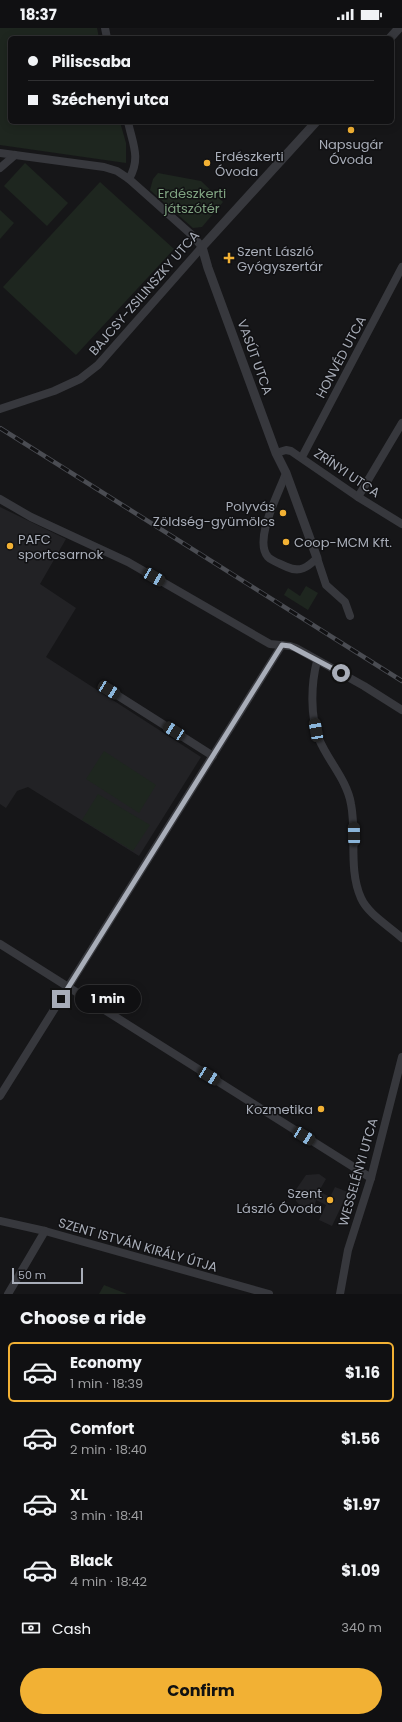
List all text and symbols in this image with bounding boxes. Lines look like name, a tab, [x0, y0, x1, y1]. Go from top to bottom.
text: 18:37	[20, 4, 57, 25]
text: Piliscsaba	[52, 51, 131, 72]
text: Széchenyi utca	[52, 89, 169, 110]
marker: Napsugár Óvoda	[346, 125, 356, 135]
place label: Napsugár Óvoda	[319, 135, 383, 169]
place label: Erdészkerti Óvoda	[215, 147, 284, 181]
marker: Erdészkerti Óvoda	[202, 158, 212, 168]
park label: Erdészkerti játszótér	[158, 184, 226, 218]
street label: BAJCSY-ZSILINSZKY UTCA	[84, 226, 204, 360]
place label: Szent László Gyógyszertár	[237, 242, 323, 276]
marker: Szent László Gyógyszertár	[224, 253, 234, 263]
street label: HONVÉD UTCA	[311, 312, 371, 402]
street label: VASÚT UTCA	[233, 317, 278, 398]
street label: ZRÍNYI UTCA	[310, 444, 384, 502]
place label: Polyvás Zöldség-gyümölcs	[153, 497, 275, 531]
marker: Polyvás Zöldség-gyümölcs	[278, 508, 288, 518]
place label: PAFC sportcsarnok	[18, 530, 103, 564]
place label: Coop-MCM Kft.	[294, 533, 392, 552]
marker: Coop-MCM Kft.	[281, 537, 291, 547]
marker: PAFC sportcsarnok	[5, 541, 15, 551]
car	[141, 566, 167, 588]
route start	[332, 664, 350, 682]
car	[96, 679, 122, 701]
car	[308, 717, 324, 743]
car	[161, 719, 187, 743]
car	[348, 822, 360, 846]
callout: 1 min	[75, 985, 141, 1013]
text: 1 min	[91, 989, 125, 1008]
route end	[52, 990, 70, 1008]
car	[196, 1065, 222, 1087]
place label: Kozmetika	[246, 1100, 313, 1119]
marker: Kozmetika	[316, 1104, 326, 1114]
street label: WESSELÉNYI UTCA	[333, 1116, 383, 1228]
car	[291, 1125, 317, 1147]
place label: Szent László Óvoda	[236, 1184, 322, 1218]
marker: Szent László Óvoda	[325, 1195, 335, 1205]
street label: SZENT ISTVÁN KIRÁLY ÚTJA	[56, 1213, 220, 1277]
scale bar	[12, 1266, 83, 1285]
text: 50 m	[18, 1267, 46, 1283]
text: Choose a ride	[20, 1305, 146, 1330]
text: Economy	[70, 1352, 142, 1373]
icon: car	[22, 1354, 58, 1390]
text: $1.16	[345, 1362, 380, 1383]
text: 1 min · 18:39	[70, 1374, 143, 1393]
text: Comfort	[70, 1418, 134, 1439]
icon: car	[22, 1420, 58, 1456]
text: $1.56	[341, 1428, 380, 1449]
text: 2 min · 18:40	[70, 1440, 147, 1459]
text: XL	[70, 1484, 88, 1505]
icon: car	[22, 1486, 58, 1522]
text: $1.97	[343, 1494, 380, 1515]
text: 3 min · 18:41	[70, 1506, 143, 1525]
text: Black	[70, 1550, 113, 1571]
icon: car	[22, 1552, 58, 1588]
text: $1.09	[341, 1560, 380, 1581]
text: 4 min · 18:42	[70, 1572, 147, 1591]
icon: cash	[20, 1617, 42, 1639]
text: Cash	[52, 1618, 91, 1639]
text: 340 m	[341, 1618, 382, 1637]
button: Confirm	[20, 1668, 382, 1714]

